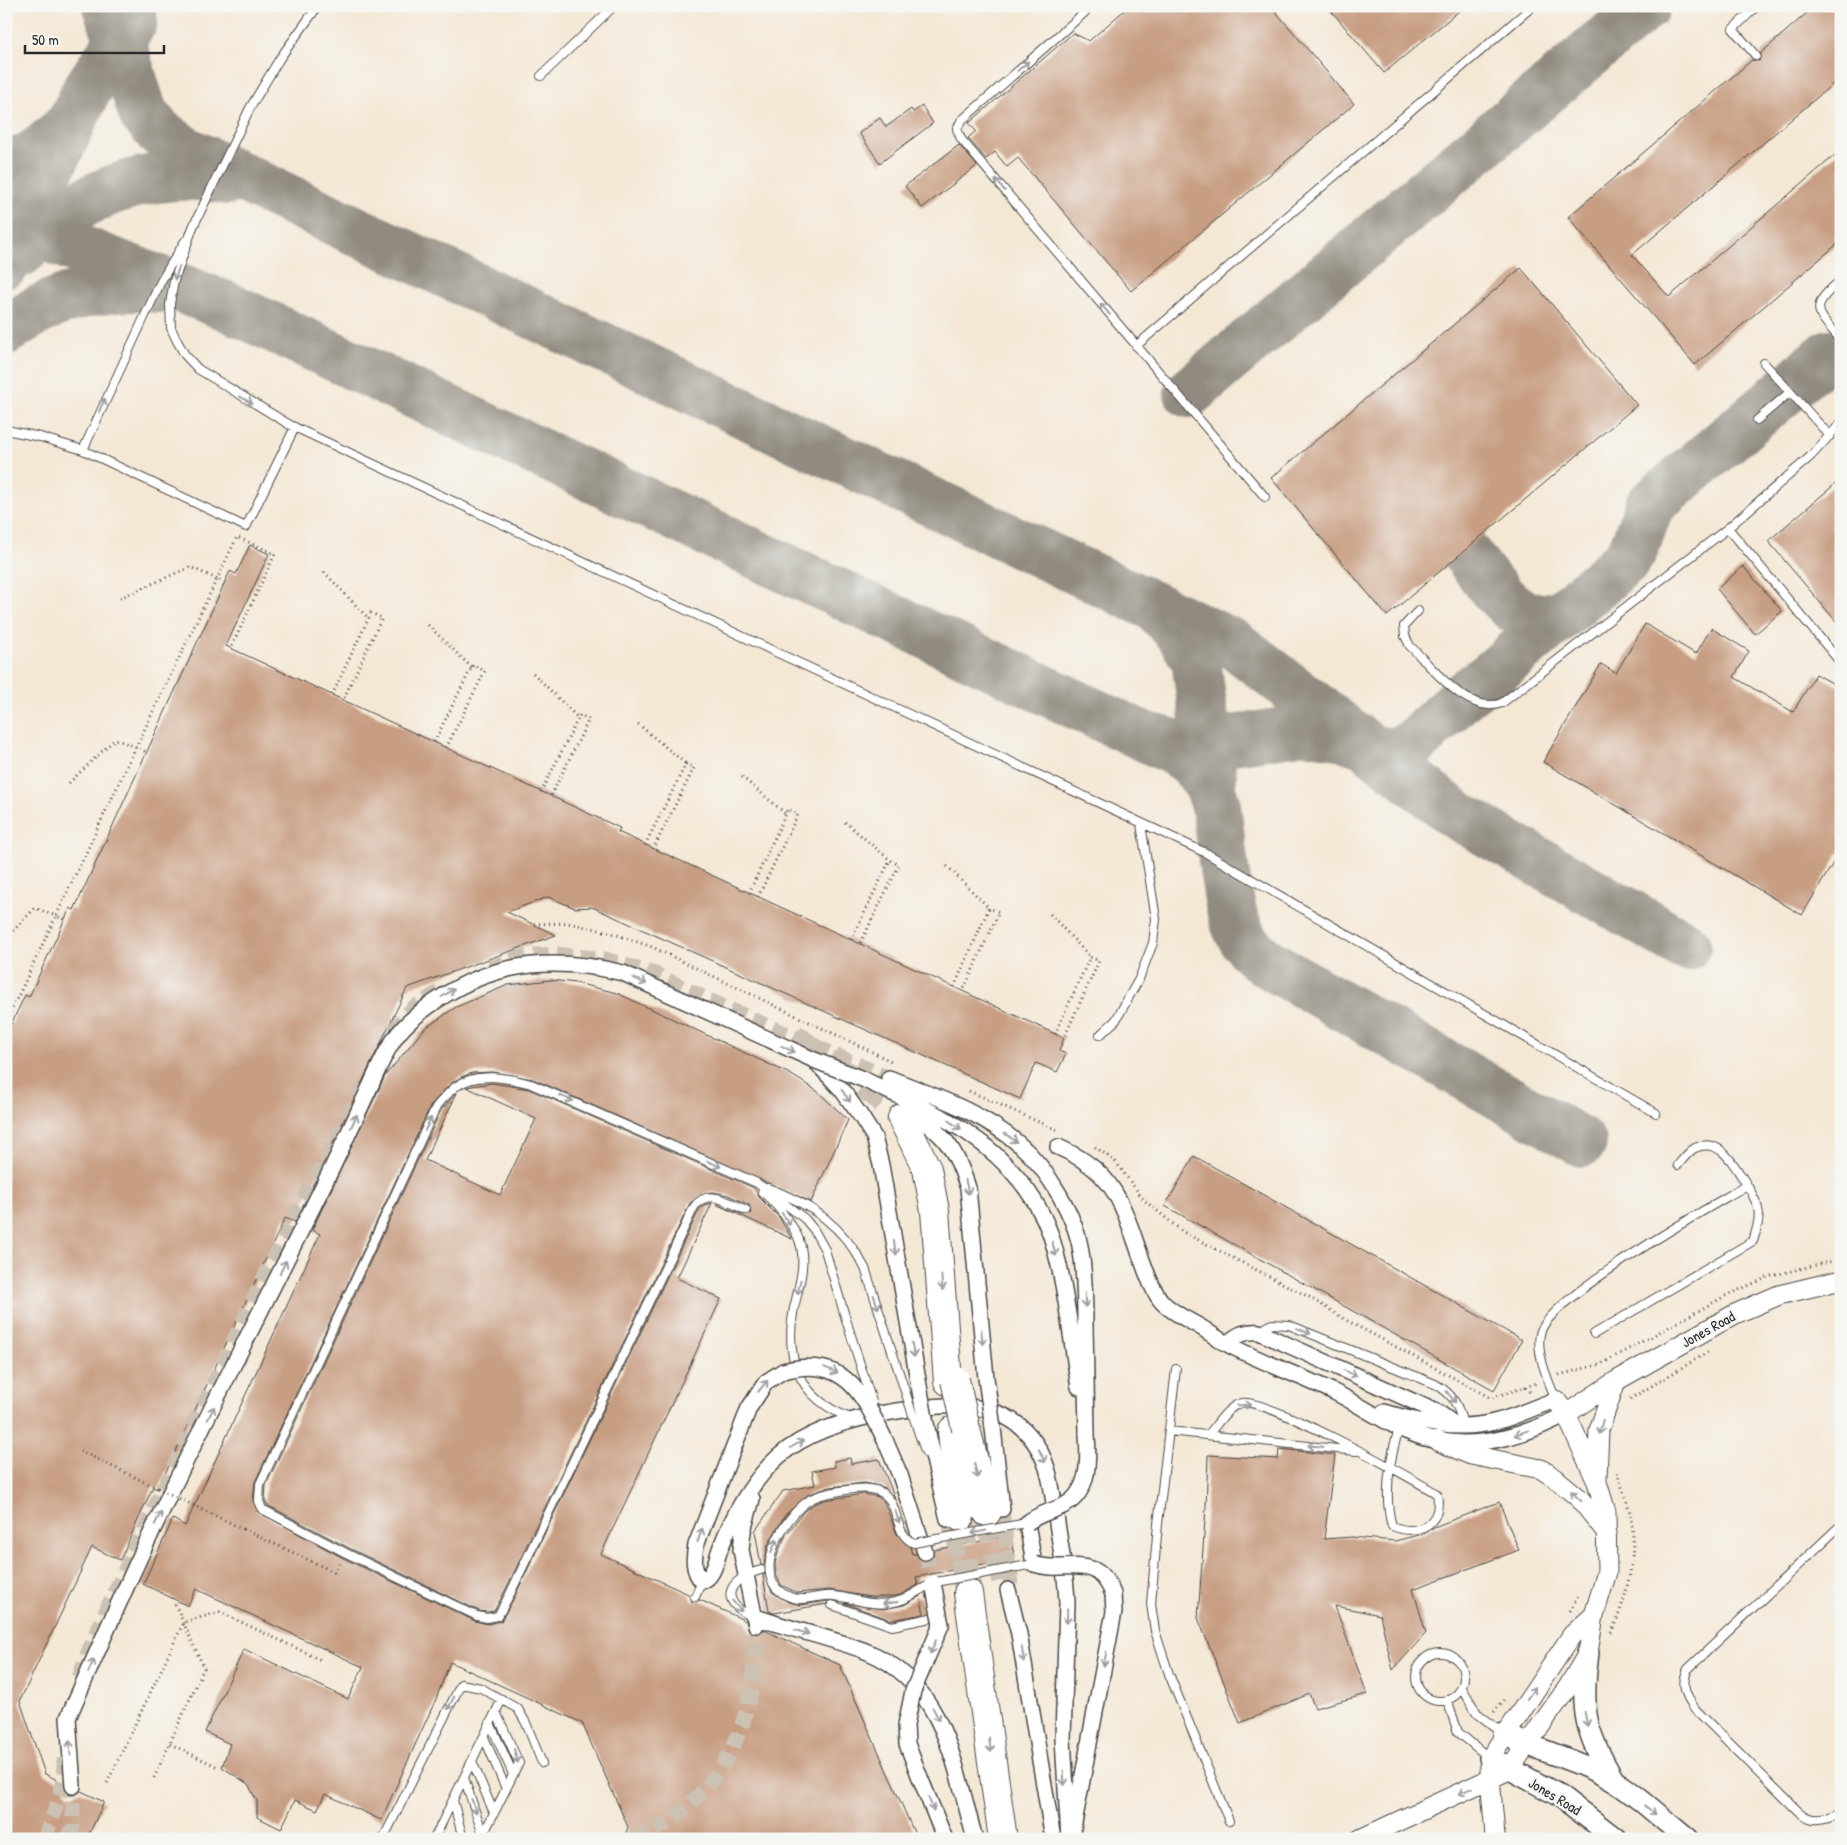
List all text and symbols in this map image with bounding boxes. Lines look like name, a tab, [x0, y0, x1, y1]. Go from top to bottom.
scale bar	[25, 22, 164, 54]
text: 50 m	[32, 29, 59, 50]
one-way arrow	[1017, 61, 1030, 72]
one-way arrow	[994, 178, 1005, 191]
one-way arrow	[172, 265, 181, 280]
one-way arrow	[1099, 302, 1110, 315]
one-way arrow	[239, 395, 253, 405]
one-way arrow	[98, 398, 108, 413]
one-way arrow	[632, 977, 647, 987]
one-way arrow	[441, 988, 455, 998]
one-way arrow	[780, 1044, 795, 1054]
one-way arrow	[841, 1089, 852, 1102]
one-way arrow	[558, 1094, 573, 1103]
one-way arrow	[350, 1114, 359, 1129]
one-way arrow	[423, 1117, 433, 1132]
one-way arrow	[948, 1121, 962, 1131]
one-way arrow	[1003, 1133, 1017, 1143]
one-way arrow	[706, 1160, 721, 1170]
one-way arrow	[963, 1179, 972, 1195]
one-way arrow	[781, 1212, 791, 1226]
one-way arrow	[891, 1240, 901, 1256]
one-way arrow	[1050, 1241, 1059, 1257]
one-way arrow	[279, 1260, 288, 1275]
one-way arrow	[937, 1274, 946, 1290]
one-way arrow	[794, 1278, 803, 1294]
one-way arrow	[1080, 1292, 1089, 1308]
one-way arrow	[872, 1294, 882, 1310]
street label: Jones Road	[1677, 1306, 1739, 1352]
one-way arrow	[1296, 1327, 1312, 1336]
one-way arrow	[977, 1329, 987, 1345]
one-way arrow	[908, 1341, 918, 1357]
one-way arrow	[823, 1366, 838, 1376]
one-way arrow	[1342, 1368, 1357, 1378]
one-way arrow	[758, 1380, 769, 1393]
one-way arrow	[1446, 1391, 1457, 1404]
one-way arrow	[1236, 1400, 1252, 1409]
one-way arrow	[207, 1406, 216, 1421]
one-way arrow	[1596, 1419, 1605, 1435]
one-way arrow	[1514, 1429, 1529, 1438]
one-way arrow	[790, 1438, 804, 1448]
one-way arrow	[1308, 1441, 1324, 1451]
one-way arrow	[1037, 1448, 1047, 1463]
one-way arrow	[972, 1462, 981, 1478]
one-way arrow	[1570, 1490, 1582, 1502]
one-way arrow	[893, 1508, 902, 1523]
one-way arrow	[154, 1511, 163, 1526]
one-way arrow	[696, 1528, 705, 1543]
one-way arrow	[971, 1528, 987, 1538]
one-way arrow	[769, 1539, 779, 1554]
one-way arrow	[882, 1598, 898, 1608]
one-way arrow	[732, 1599, 743, 1612]
one-way arrow	[1062, 1607, 1072, 1623]
one-way arrow	[794, 1628, 810, 1637]
one-way arrow	[927, 1639, 937, 1654]
one-way arrow	[1018, 1646, 1028, 1662]
one-way arrow	[1100, 1651, 1109, 1667]
one-way arrow	[87, 1659, 97, 1674]
one-way arrow	[1526, 1687, 1536, 1701]
one-way arrow	[446, 1696, 456, 1711]
one-way arrow	[932, 1706, 941, 1721]
one-way arrow	[1582, 1711, 1592, 1727]
one-way arrow	[985, 1737, 995, 1753]
one-way arrow	[66, 1740, 75, 1756]
one-way arrow	[512, 1748, 521, 1764]
one-way arrow	[1059, 1770, 1068, 1786]
street label: Jones Road	[1525, 1772, 1585, 1820]
one-way arrow	[1458, 1787, 1473, 1796]
one-way arrow	[927, 1796, 936, 1811]
one-way arrow	[469, 1797, 479, 1813]
one-way arrow	[1644, 1804, 1657, 1815]

